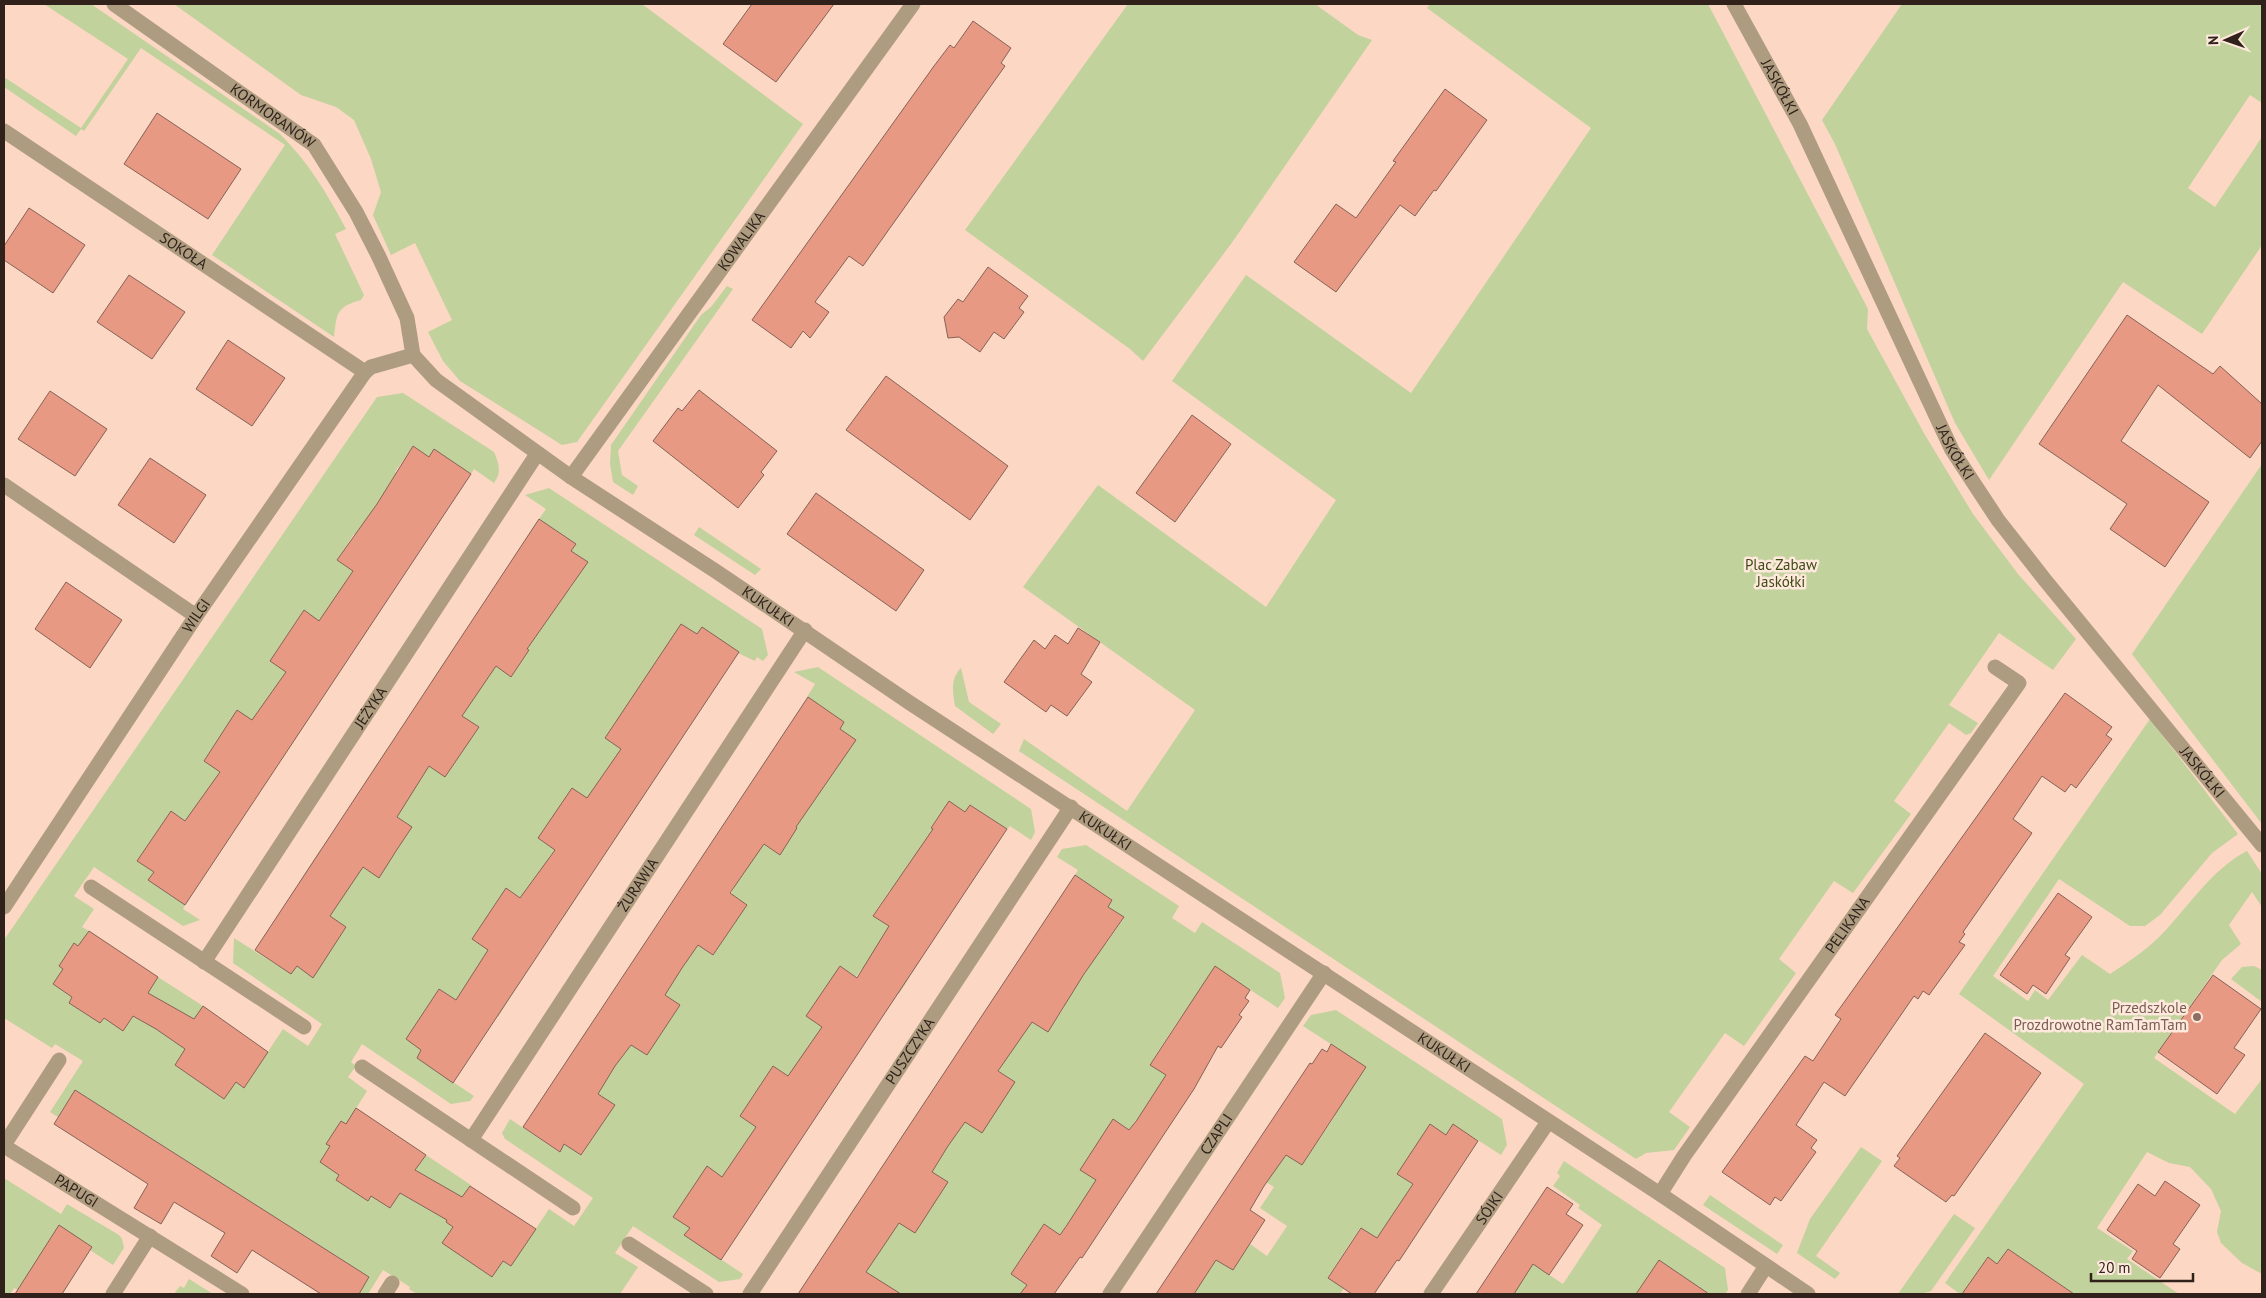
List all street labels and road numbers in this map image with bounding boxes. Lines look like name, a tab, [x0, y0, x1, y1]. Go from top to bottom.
street label: JASKÓŁKI	[1757, 55, 1803, 118]
street label: KORMORANÓW	[227, 79, 319, 152]
street label: KOWALIKA	[713, 207, 769, 274]
street label: SOKOŁA	[156, 228, 212, 273]
street label: JASKÓŁKI	[1932, 420, 1979, 483]
street label: KUKUŁKI	[738, 582, 798, 631]
street label: WILGI	[178, 595, 214, 636]
street label: JEŻYKA	[349, 683, 391, 733]
street label: JASKÓŁKI	[2175, 741, 2229, 802]
street label: KUKUŁKI	[1076, 806, 1135, 855]
street label: ŻURAWIA	[613, 854, 662, 915]
street label: PELIKANA	[1821, 893, 1874, 957]
street label: PUSZCZYKA	[881, 1014, 939, 1088]
street label: KUKUŁKI	[1414, 1028, 1474, 1076]
street label: CZAPLI	[1196, 1110, 1237, 1158]
street label: PAPUGI	[51, 1170, 102, 1211]
street label: SÓJKI	[1471, 1187, 1507, 1228]

